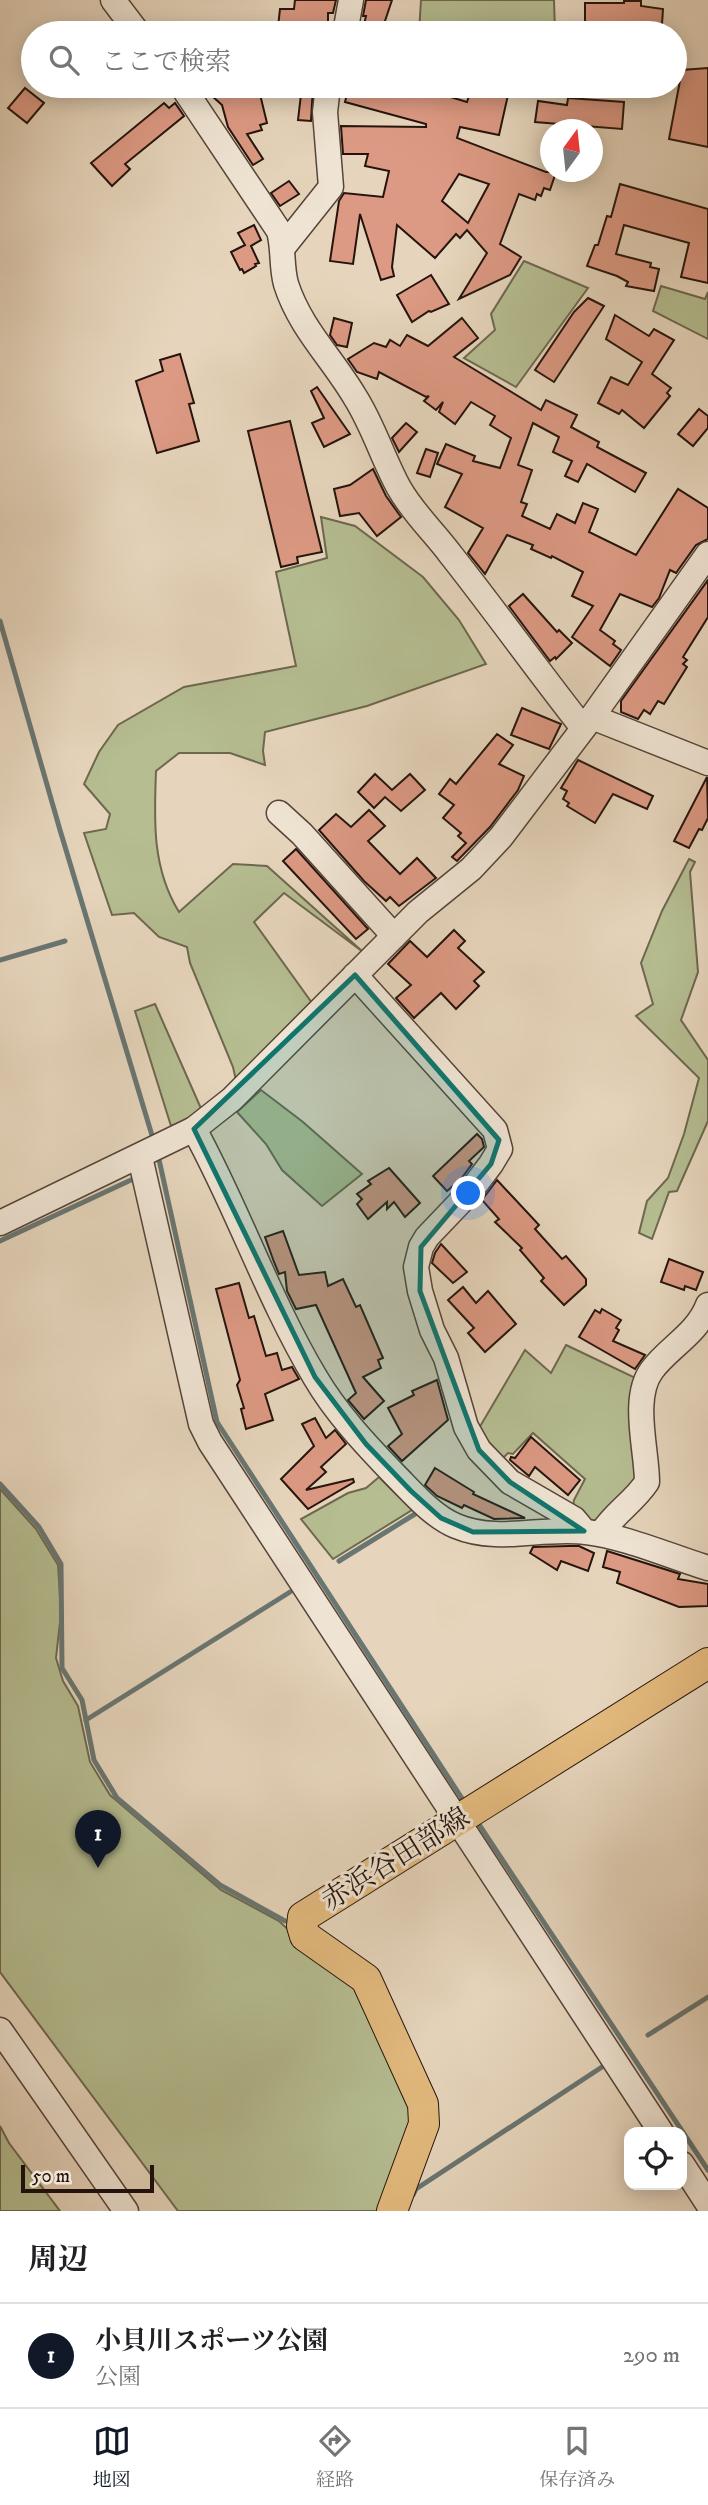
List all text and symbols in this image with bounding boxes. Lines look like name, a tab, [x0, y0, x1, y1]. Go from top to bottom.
search box	[21, 21, 687, 98]
icon: search	[45, 41, 83, 79]
text: ここで検索	[101, 46, 231, 79]
north arrow	[540, 119, 603, 182]
your location	[451, 1176, 485, 1210]
street label: 赤浜谷田部線	[315, 1800, 476, 1919]
pin: 1	[75, 1810, 121, 1868]
map controls	[624, 2127, 687, 2190]
button: locate	[624, 2127, 687, 2190]
scale bar	[21, 2162, 154, 2194]
text: 50 m	[32, 2165, 70, 2188]
text: 周辺	[28, 2242, 88, 2279]
text: 小貝川スポーツ公園	[95, 2325, 328, 2358]
text: 1	[47, 2341, 55, 2370]
text: 290 m	[623, 2341, 680, 2370]
text: 公園	[95, 2363, 141, 2392]
tab: 地図	[93, 2422, 131, 2492]
tab: 経路	[316, 2422, 354, 2492]
tab: 保存済み	[539, 2422, 615, 2492]

